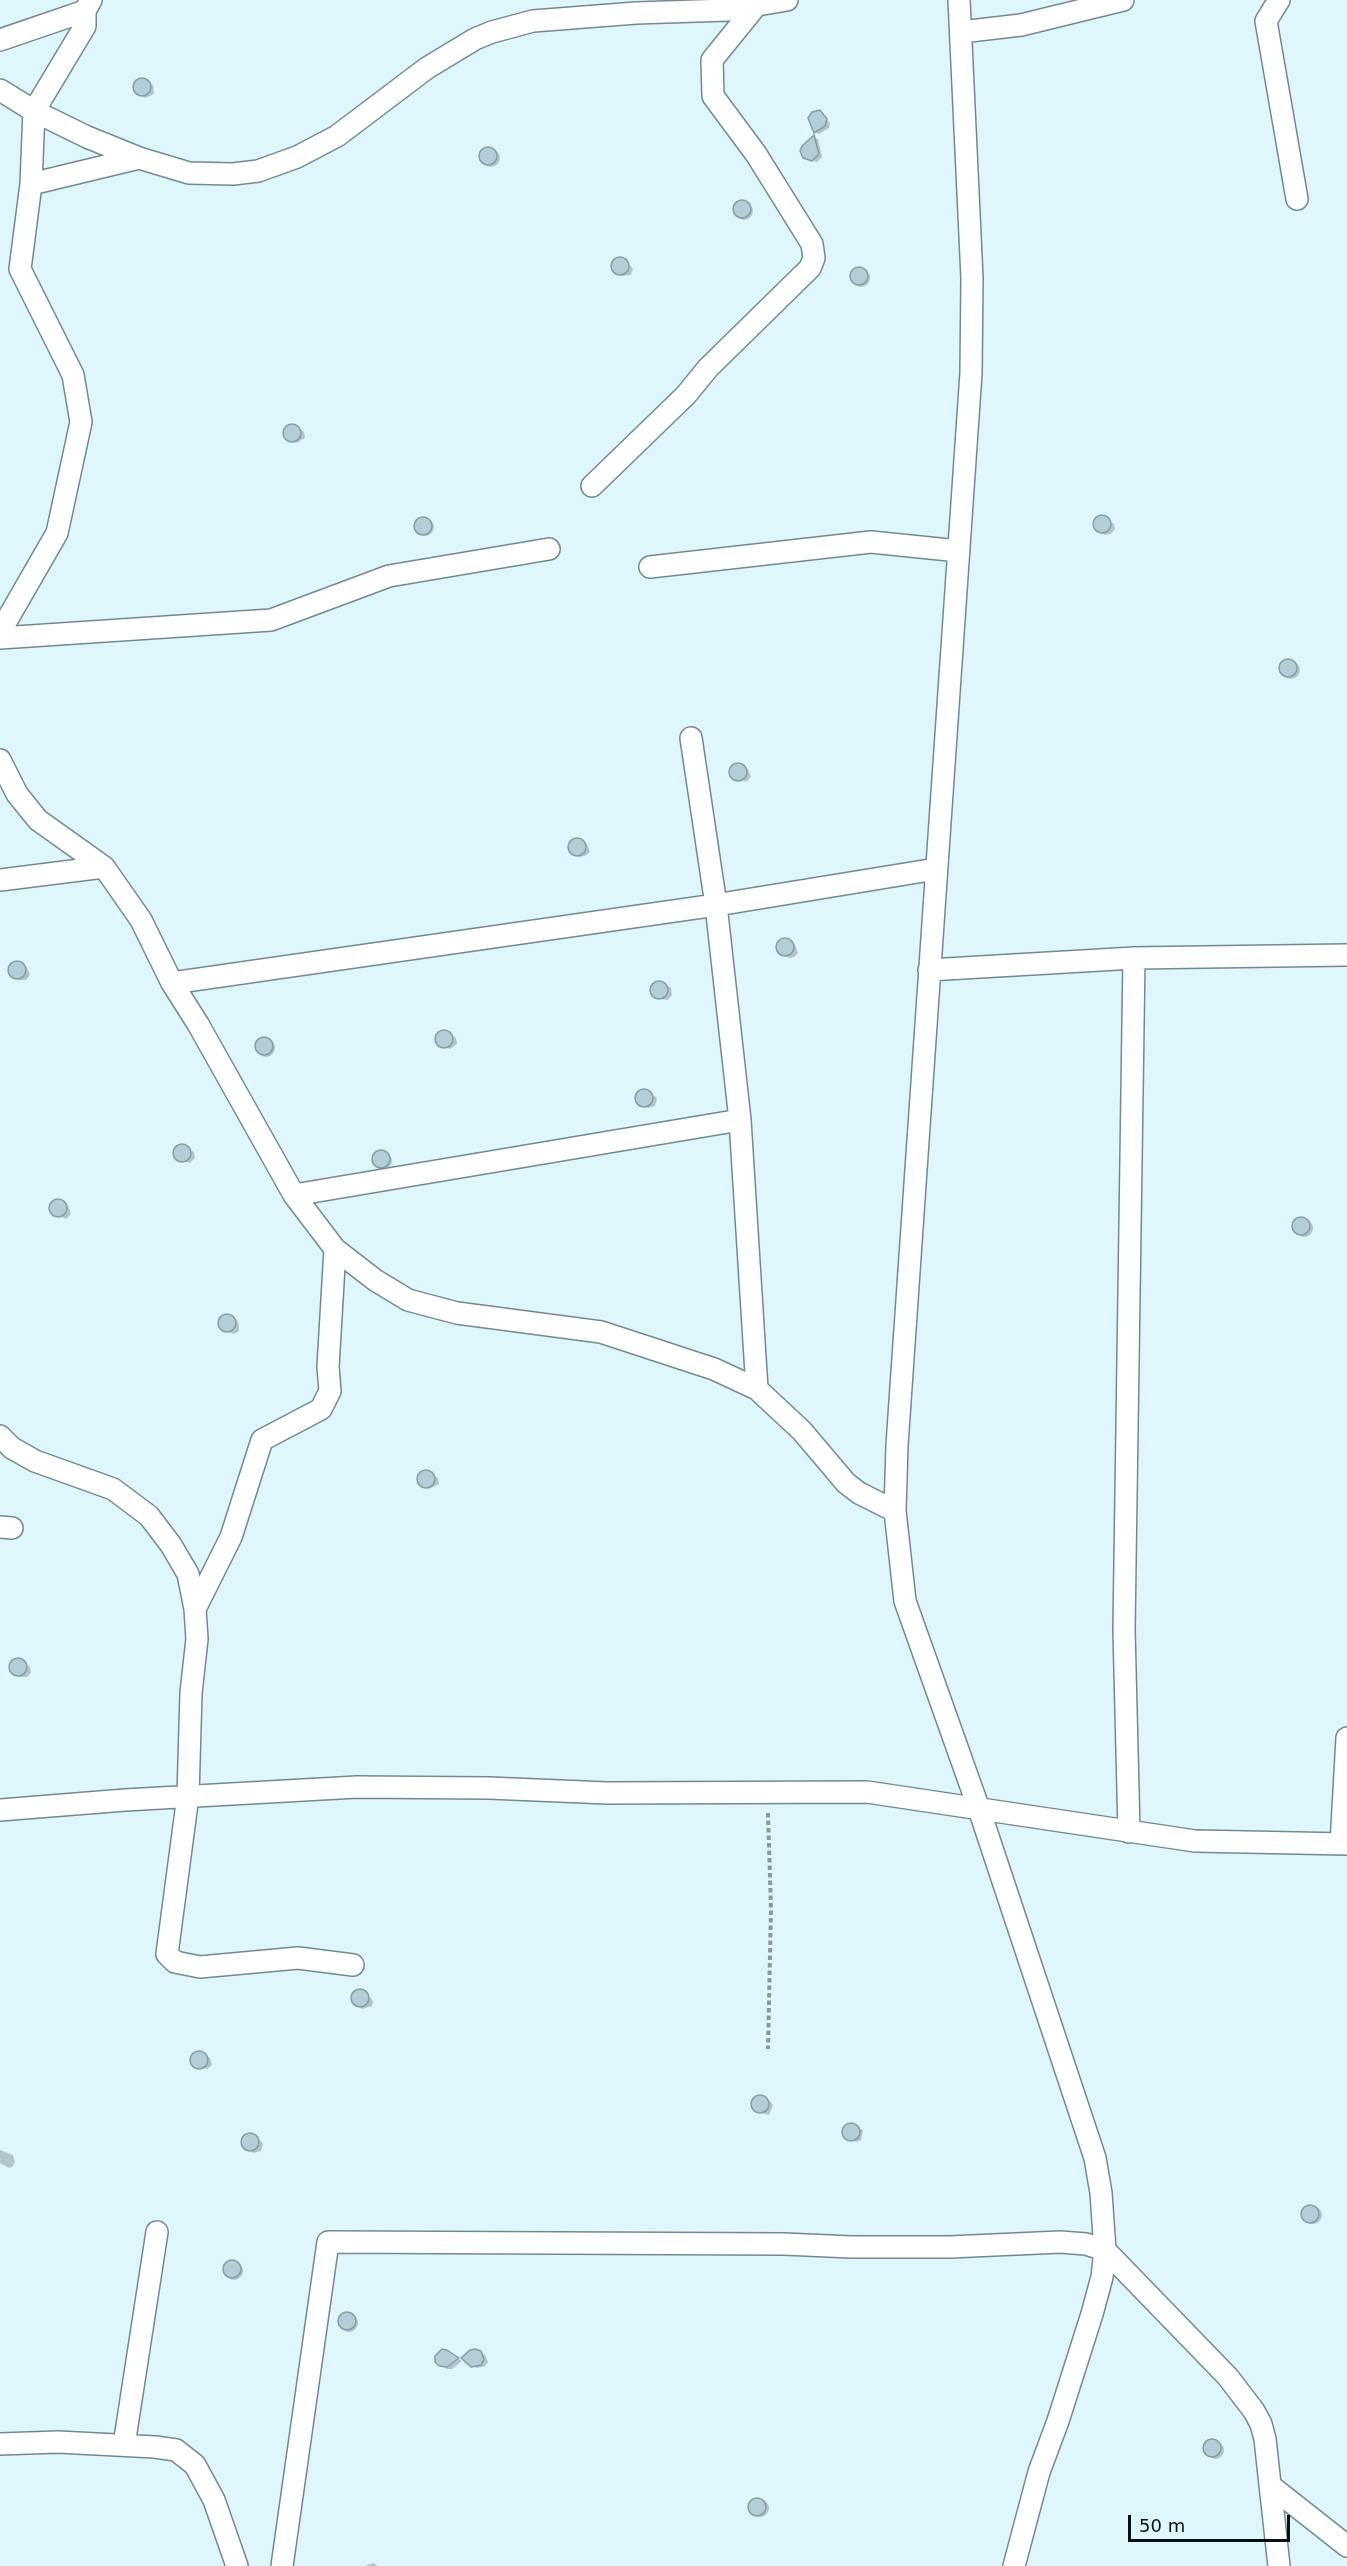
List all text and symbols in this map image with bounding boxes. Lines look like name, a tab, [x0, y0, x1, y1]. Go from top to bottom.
scale bar	[1131, 2503, 1293, 2541]
text: 50 m	[1139, 2515, 1185, 2536]

